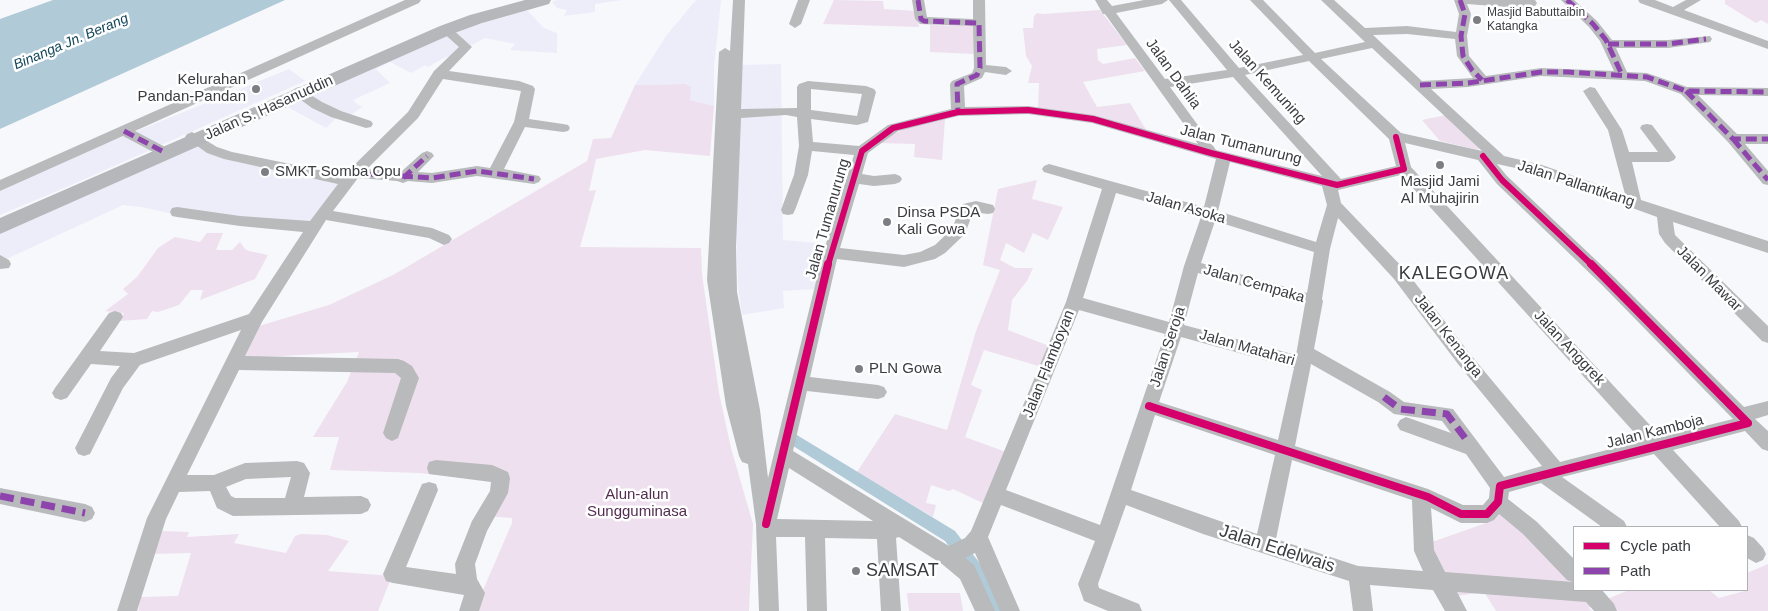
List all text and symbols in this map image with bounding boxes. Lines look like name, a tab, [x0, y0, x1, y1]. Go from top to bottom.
place label: Masjid Babuttaibin Katangka	[1487, 6, 1585, 34]
water label: Binanga Jn. Berang	[11, 10, 131, 74]
marker: Masjid Babuttaibin Katangka	[1471, 14, 1483, 26]
street label: Jalan Dahlia	[1141, 35, 1205, 113]
street label: Jalan Kemuning	[1224, 36, 1310, 128]
place label: Kelurahan Pandan-Pandan	[138, 71, 246, 106]
street label: Jalan S. Hasanuddin	[202, 72, 336, 144]
marker: Kelurahan Pandan-Pandan	[250, 83, 262, 95]
street label: Jalan Tumanurung	[1178, 121, 1304, 169]
street label: Jalan Tumanurung	[802, 157, 854, 281]
street label: Jalan Pallantikang	[1515, 157, 1637, 211]
marker: Masjid Jami Al Muhajirin	[1434, 159, 1446, 171]
place label: SMKT Somba Opu	[275, 163, 401, 181]
marker: SMKT Somba Opu	[259, 166, 271, 178]
place label: Masjid Jami Al Muhajirin	[1400, 173, 1480, 208]
street label: Jalan Asoka	[1144, 188, 1228, 228]
place label: Dinsa PSDA Kali Gowa	[897, 204, 980, 239]
marker: Dinsa PSDA Kali Gowa	[881, 216, 893, 228]
street label: Jalan Mawar	[1673, 243, 1745, 315]
street label: Jalan Cempaka	[1201, 261, 1307, 307]
district label: KALEGOWA	[1398, 263, 1510, 285]
street label: Jalan Kenanga	[1410, 291, 1486, 381]
street label: Jalan Seroja	[1147, 305, 1189, 389]
street label: Jalan Anggrek	[1530, 307, 1608, 389]
street label: Jalan Flamboyan	[1019, 308, 1079, 420]
street label: Jalan Matahari	[1197, 326, 1297, 370]
place label: PLN Gowa	[869, 360, 942, 378]
marker: PLN Gowa	[853, 363, 865, 375]
street label: Jalan Kamboja	[1605, 411, 1705, 453]
park label: Alun-alun Sungguminasa	[587, 486, 687, 521]
street label: Jalan Edelwais	[1217, 520, 1337, 578]
legend	[1573, 526, 1748, 591]
text: Cycle path	[1620, 537, 1691, 554]
place label: SAMSAT	[866, 560, 939, 582]
text: Path	[1620, 562, 1651, 579]
marker: SAMSAT	[850, 565, 862, 577]

